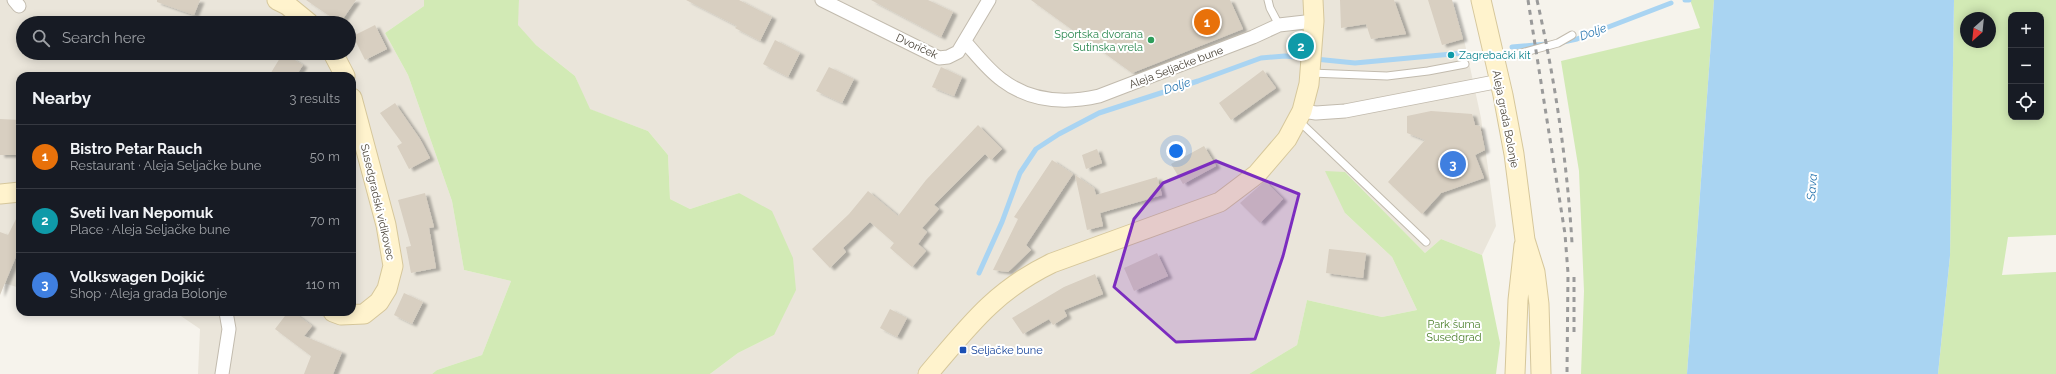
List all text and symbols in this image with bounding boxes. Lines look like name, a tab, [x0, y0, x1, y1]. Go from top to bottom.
pin: 1	[1194, 7, 1220, 37]
north arrow	[1960, 12, 1996, 48]
map controls	[2008, 12, 2044, 120]
button: +	[2008, 12, 2044, 48]
search box	[16, 16, 356, 60]
water label: Dolje	[1578, 21, 1609, 43]
icon: search	[30, 27, 52, 49]
place label: Sportska dvorana Sutinska vrela	[1054, 28, 1143, 54]
text: Search here	[62, 29, 145, 47]
street label: Dvoriček	[894, 31, 940, 62]
pin: 2	[1288, 31, 1314, 61]
marker: Sportska dvorana Sutinska vrela	[1146, 35, 1156, 45]
street label: Aleja Seljačke bune	[1127, 43, 1226, 91]
button: −	[2008, 48, 2044, 84]
place label: Zagrebački kit	[1459, 49, 1531, 62]
marker: Zagrebački kit	[1446, 50, 1456, 60]
street label: Aleja grada Bolonje	[1490, 69, 1521, 170]
water label: Dolje	[1162, 75, 1193, 97]
button: locate	[2008, 84, 2044, 120]
text: Nearby	[32, 88, 91, 108]
text: 3 results	[290, 91, 340, 106]
text: Bistro Petar Rauch	[70, 140, 202, 158]
your location	[1166, 141, 1186, 161]
street label: Susedgradski vidikovec	[358, 143, 397, 261]
text: 1	[42, 149, 48, 164]
text: 50 m	[310, 149, 340, 164]
pin: 3	[1440, 149, 1466, 179]
text: Restaurant · Aleja Seljačke bune	[70, 158, 261, 173]
water label: Sava	[1804, 173, 1820, 202]
text: Sveti Ivan Nepomuk	[70, 204, 213, 222]
text: 2	[41, 213, 49, 228]
text: 70 m	[310, 213, 340, 228]
text: Place · Aleja Seljačke bune	[70, 222, 230, 237]
text: Volkswagen Dojkić	[70, 268, 205, 286]
text: 3	[41, 277, 49, 292]
text: 110 m	[306, 277, 340, 292]
text: Shop · Aleja grada Bolonje	[70, 286, 227, 301]
park label: Park šuma Susedgrad	[1426, 318, 1482, 344]
place label: Seljačke bune	[971, 344, 1043, 357]
marker: Seljačke bune	[958, 345, 968, 355]

